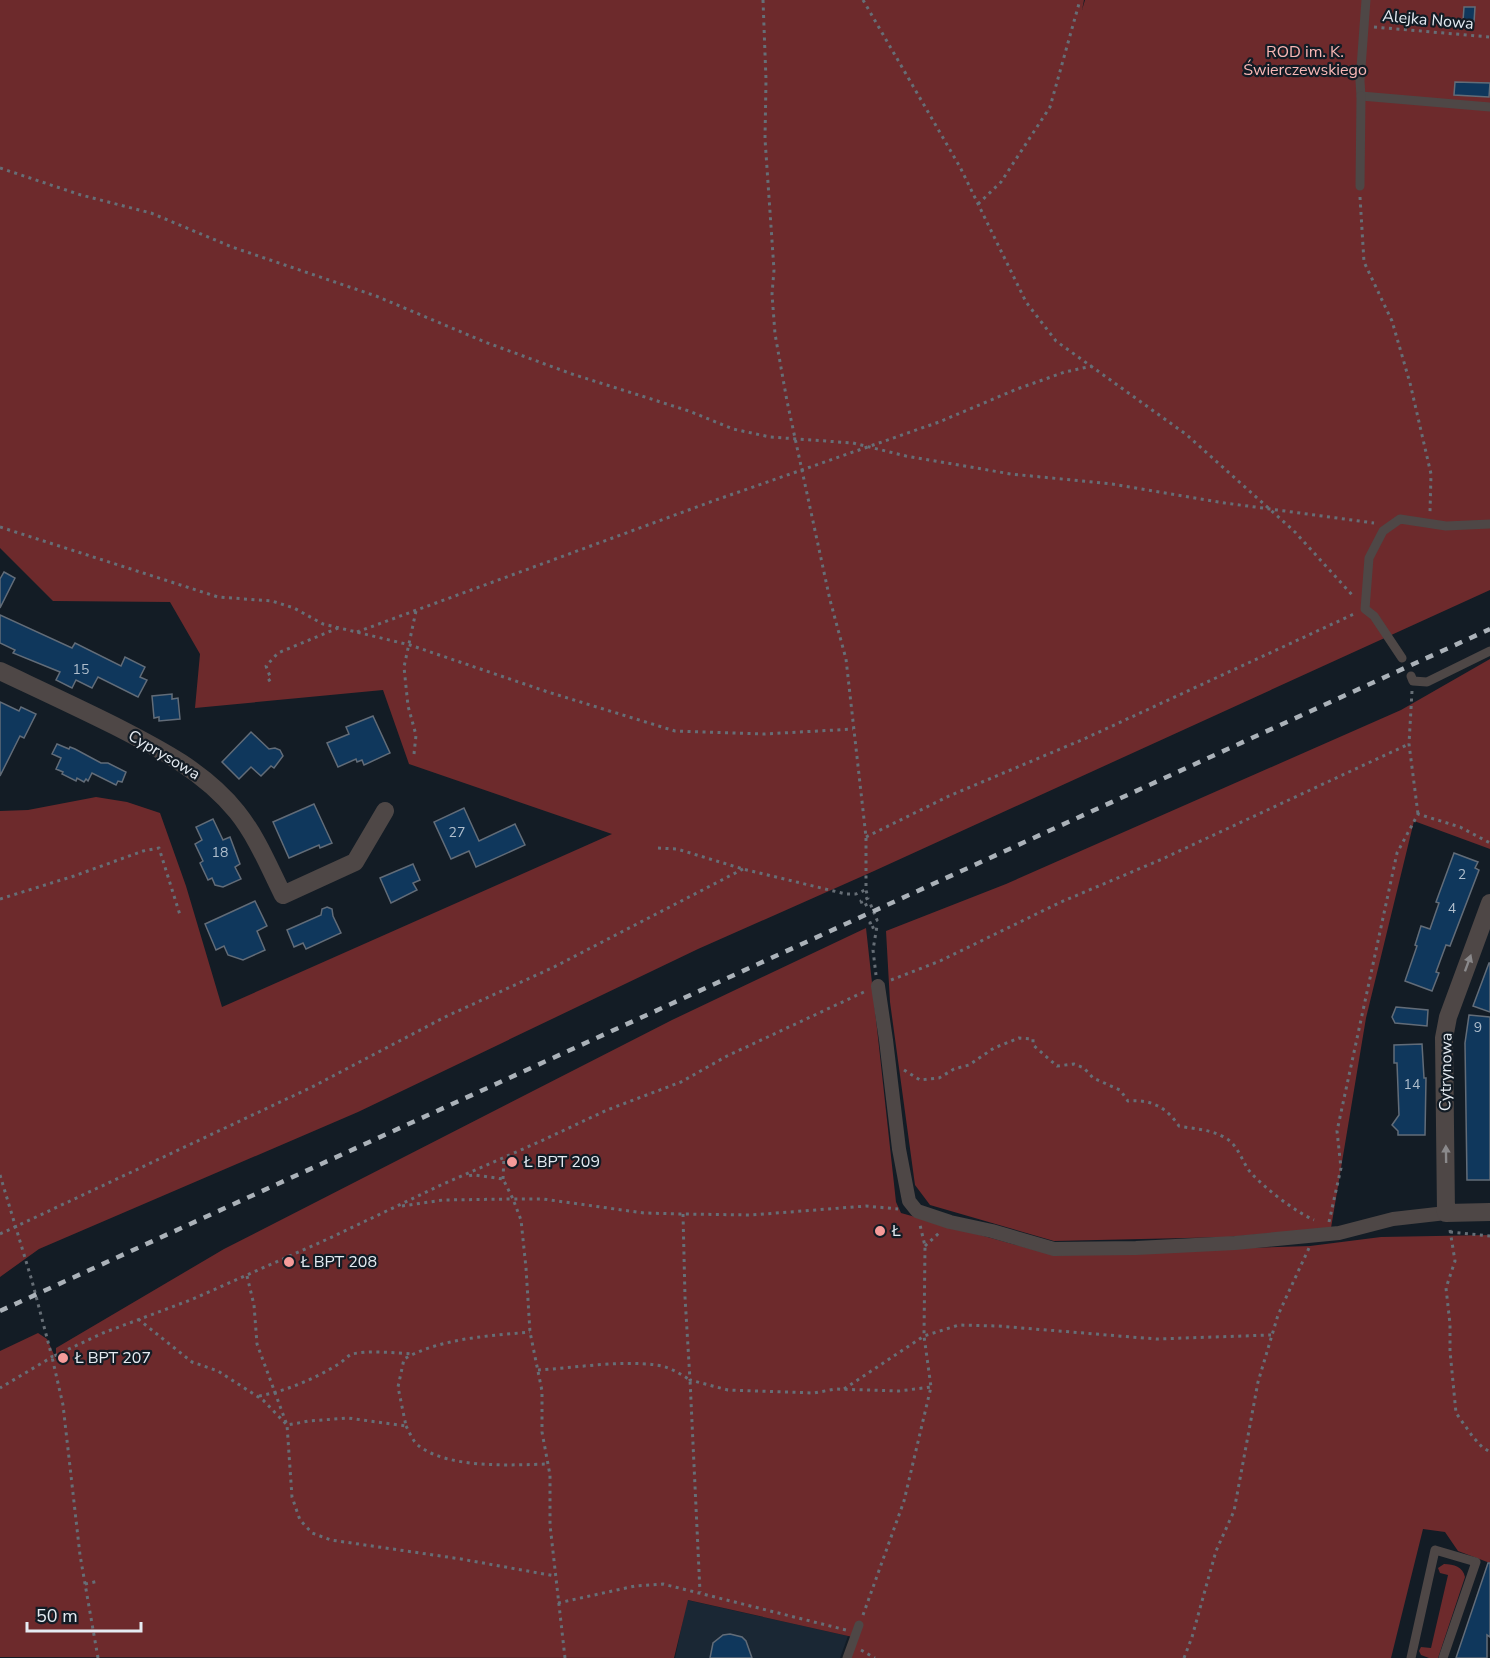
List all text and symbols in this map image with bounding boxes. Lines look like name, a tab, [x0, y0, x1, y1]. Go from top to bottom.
street label: Alejka Nowa	[1381, 5, 1475, 35]
park label: ROD im. K. Świerczewskiego	[1243, 41, 1367, 81]
house number: 15	[73, 660, 89, 679]
street label: Cyprysowa	[124, 725, 204, 785]
house number: 27	[449, 823, 465, 842]
house number: 18	[212, 843, 228, 862]
house number: 2	[1458, 865, 1466, 884]
house number: 4	[1448, 899, 1456, 918]
one-way arrow	[1463, 954, 1473, 972]
house number: 9	[1474, 1018, 1482, 1037]
street label: Cytrynowa	[1434, 1033, 1458, 1111]
house number: 14	[1404, 1075, 1420, 1094]
one-way arrow	[1441, 1145, 1450, 1164]
place label: Ł BPT 209	[523, 1151, 600, 1173]
marker: Ł BPT 209	[505, 1155, 519, 1169]
place label: Ł	[891, 1220, 901, 1242]
marker: Ł	[873, 1224, 887, 1238]
place label: Ł BPT 208	[300, 1251, 377, 1273]
marker: Ł BPT 208	[282, 1255, 296, 1269]
place label: Ł BPT 207	[74, 1347, 151, 1369]
marker: Ł BPT 207	[56, 1351, 70, 1365]
scale bar	[27, 1595, 141, 1633]
text: 50 m	[36, 1604, 78, 1628]

